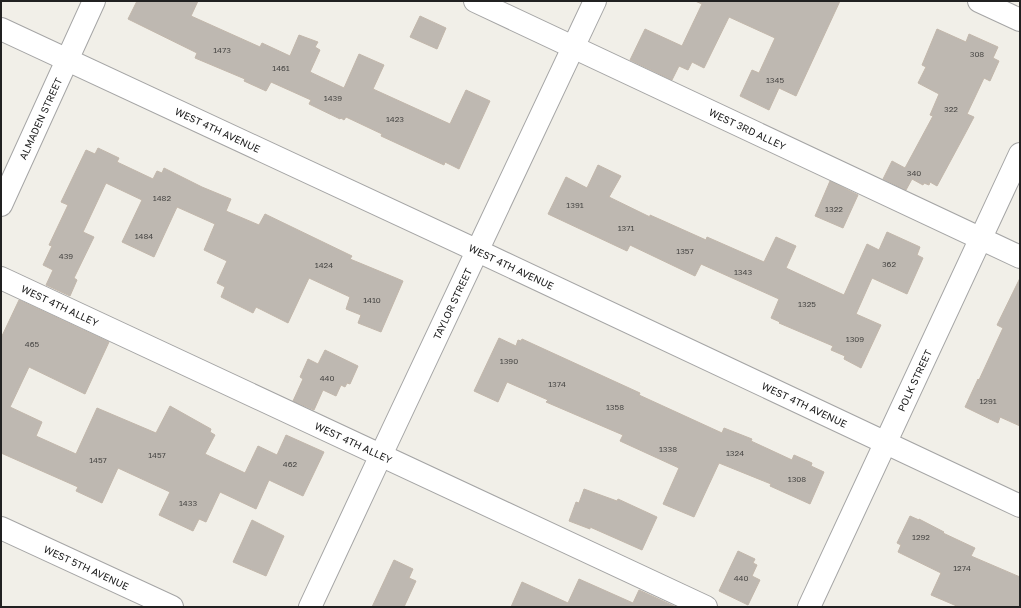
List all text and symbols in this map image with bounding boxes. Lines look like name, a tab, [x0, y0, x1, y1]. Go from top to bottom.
house number: 1473	[213, 45, 231, 55]
house number: 308	[970, 49, 984, 59]
house number: 1461	[272, 63, 290, 73]
house number: 1345	[766, 75, 784, 85]
street label: ALMADEN STREET	[17, 76, 64, 161]
house number: 1439	[324, 93, 342, 103]
house number: 322	[944, 104, 958, 114]
street label: WEST 4TH AVENUE	[173, 105, 262, 155]
street label: WEST 3RD ALLEY	[707, 106, 788, 152]
house number: 1423	[386, 114, 404, 124]
house number: 340	[907, 168, 921, 178]
house number: 1482	[153, 193, 171, 203]
house number: 1391	[566, 200, 584, 210]
house number: 1322	[825, 204, 843, 214]
house number: 1371	[618, 223, 634, 233]
house number: 1484	[135, 231, 153, 241]
street label: WEST 4TH AVENUE	[467, 242, 556, 292]
house number: 1357	[676, 246, 694, 256]
house number: 439	[59, 251, 73, 261]
house number: 362	[882, 259, 896, 269]
house number: 1424	[315, 260, 333, 270]
street label: TAYLOR STREET	[430, 266, 474, 341]
house number: 1343	[734, 267, 752, 277]
street label: WEST 4TH ALLEY	[19, 282, 101, 329]
house number: 1410	[363, 295, 381, 305]
house number: 1325	[798, 299, 816, 309]
house number: 1309	[846, 334, 864, 344]
house number: 465	[25, 339, 40, 349]
street label: POLK STREET	[895, 348, 934, 413]
house number: 1390	[500, 356, 518, 366]
house number: 440	[320, 373, 334, 383]
house number: 1374	[548, 379, 566, 389]
street label: WEST 4TH AVENUE	[760, 379, 849, 430]
house number: 1291	[979, 396, 997, 406]
house number: 1358	[606, 402, 624, 412]
street label: WEST 4TH ALLEY	[313, 419, 395, 466]
house number: 1338	[659, 444, 677, 454]
house number: 1324	[726, 448, 744, 458]
house number: 1457	[148, 450, 166, 460]
house number: 1457	[89, 455, 107, 465]
house number: 462	[283, 459, 298, 469]
house number: 1308	[788, 474, 806, 484]
house number: 1433	[179, 498, 197, 508]
house number: 1292	[912, 532, 930, 542]
street label: WEST 5TH AVENUE	[42, 543, 131, 592]
house number: 1274	[953, 563, 971, 573]
house number: 440	[734, 573, 748, 583]

